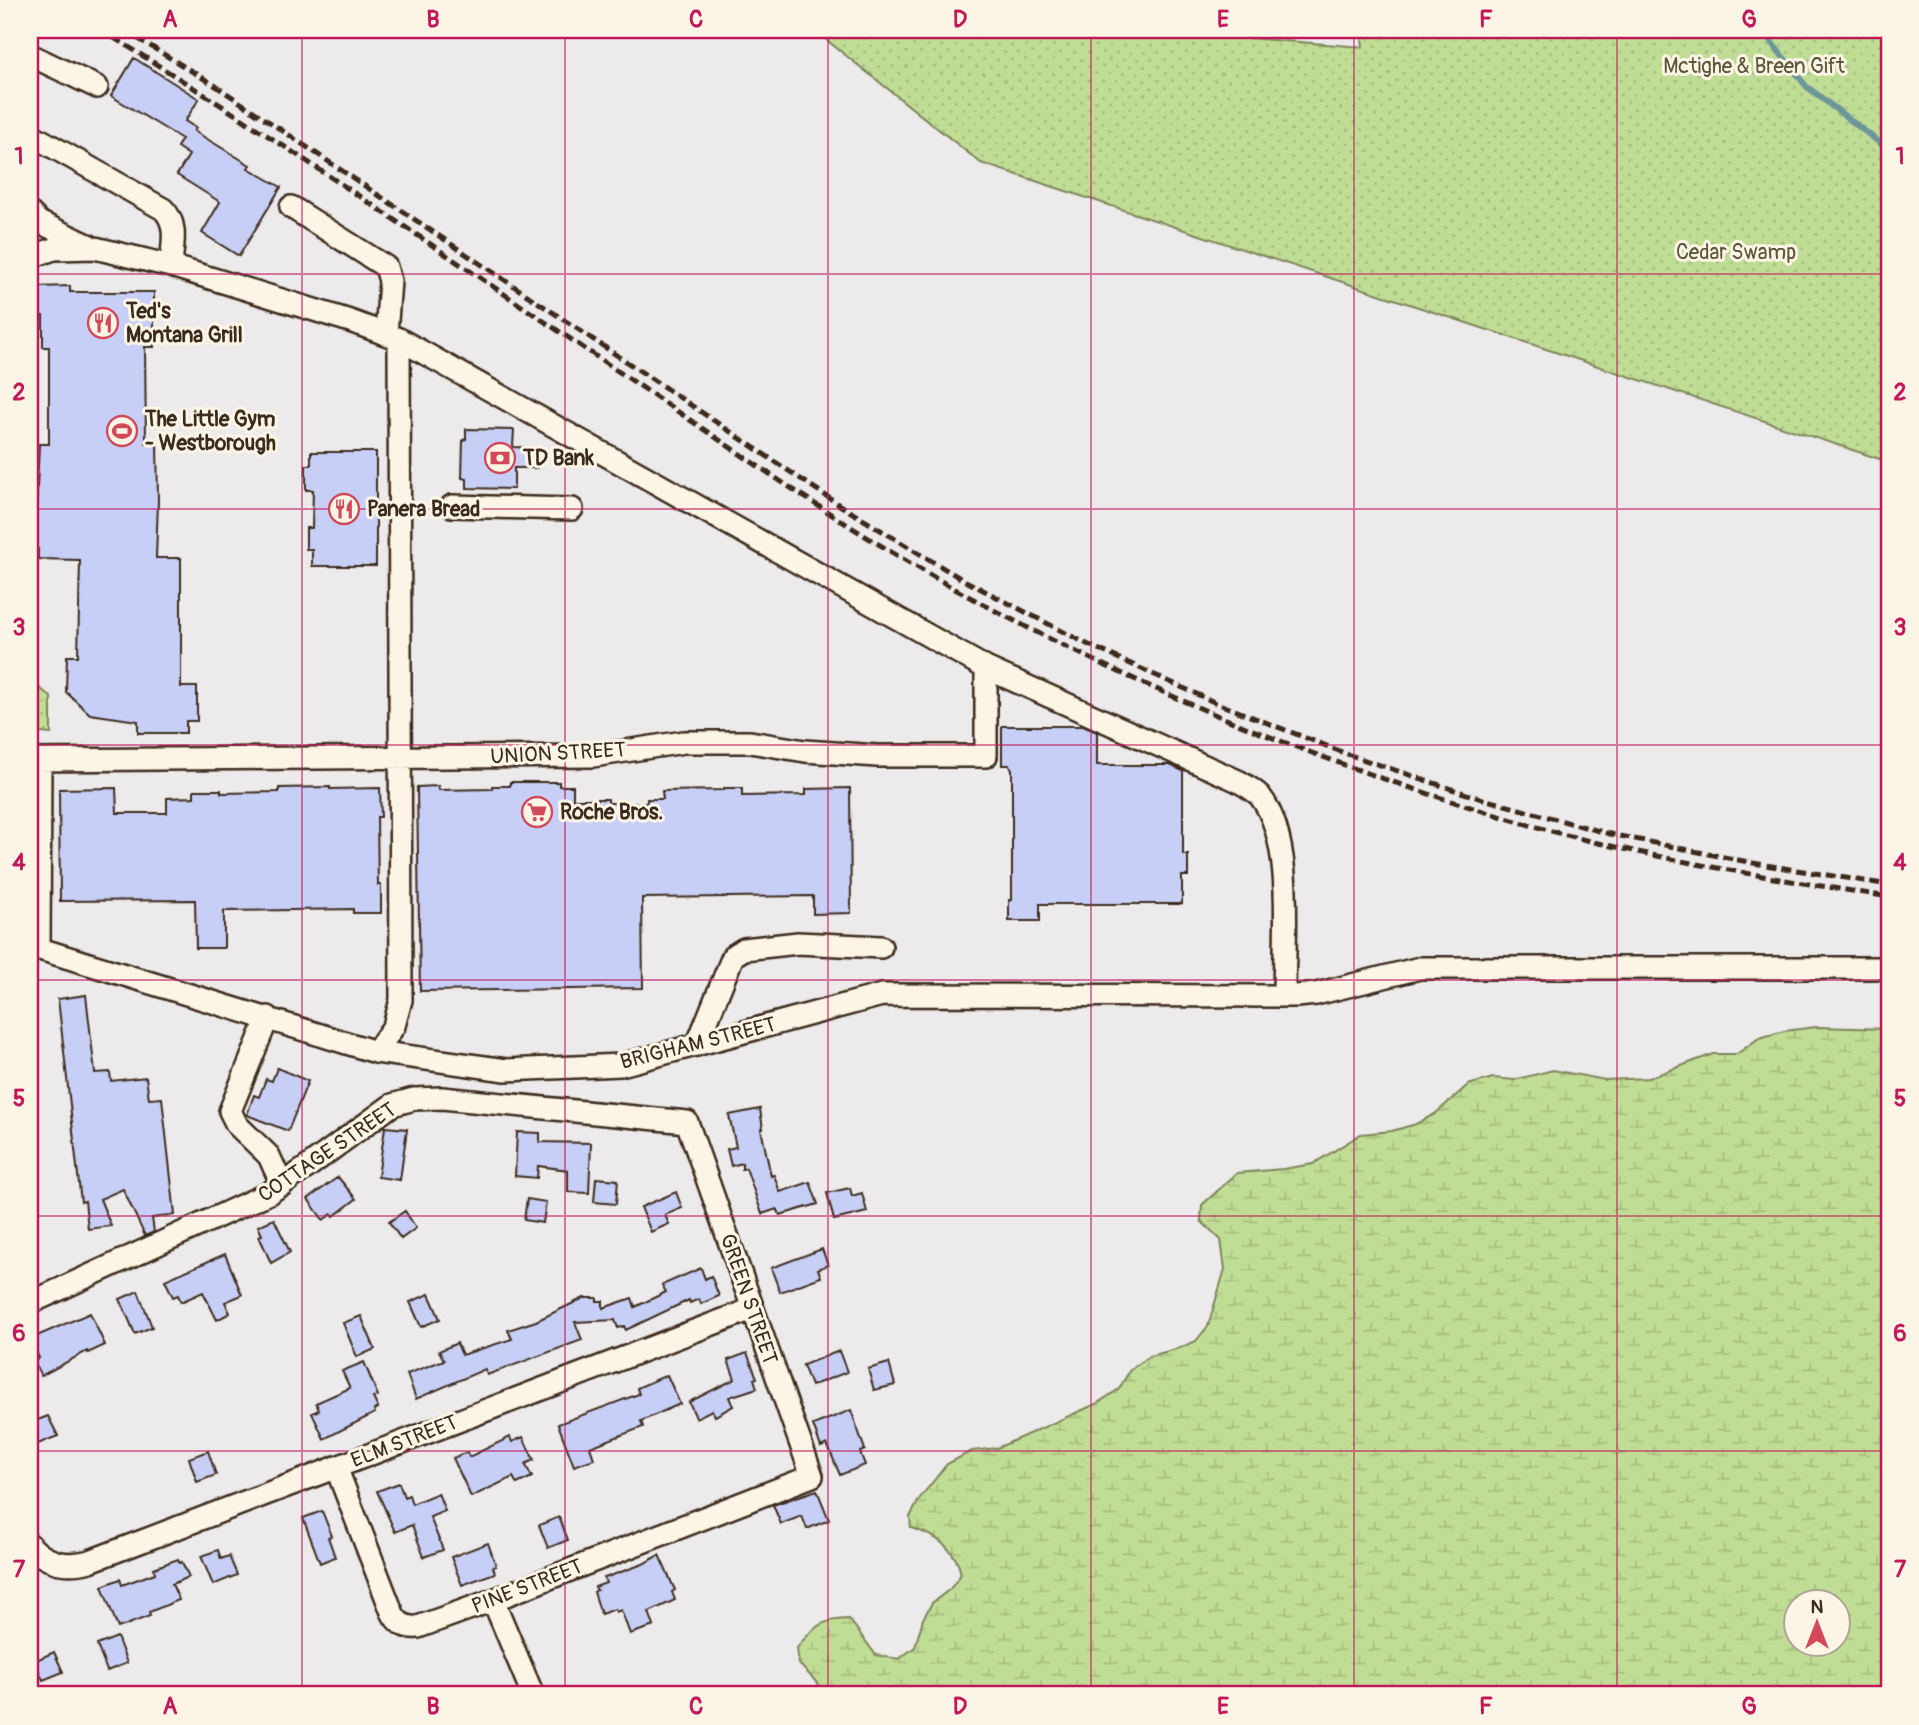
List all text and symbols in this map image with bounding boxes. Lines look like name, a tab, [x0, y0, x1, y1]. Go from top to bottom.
text: A	[163, 5, 178, 34]
text: B	[426, 5, 440, 34]
text: C	[689, 5, 703, 34]
text: D	[953, 5, 967, 34]
text: E	[1217, 5, 1229, 34]
text: F	[1479, 5, 1493, 34]
text: G	[1741, 5, 1757, 34]
park label: Mctighe & Breen Gift	[1663, 53, 1845, 80]
text: 1	[15, 142, 24, 171]
text: 1	[1896, 142, 1905, 171]
park label: Cedar Swamp	[1676, 239, 1796, 266]
place label: Ted's Montana Grill	[125, 298, 243, 349]
restaurant icon: Ted's Montana Grill	[86, 306, 120, 340]
text: 2	[13, 378, 26, 407]
text: 2	[1894, 378, 1907, 407]
place label: The Little Gym - Westborough	[144, 406, 276, 457]
sports icon: The Little Gym - Westborough	[105, 414, 139, 448]
bank icon: TD Bank	[483, 441, 517, 475]
place label: TD Bank	[522, 445, 594, 472]
restaurant icon: Panera Bread	[327, 492, 361, 526]
place label: Panera Bread	[367, 496, 480, 523]
text: 3	[13, 613, 25, 642]
text: 3	[1894, 613, 1906, 642]
street label: UNION STREET	[490, 736, 627, 771]
supermarket icon: Roche Bros.	[520, 795, 554, 829]
place label: Roche Bros.	[560, 799, 663, 826]
text: 4	[12, 848, 26, 877]
text: 4	[1893, 848, 1907, 877]
street label: BRIGHAM STREET	[617, 1011, 779, 1076]
text: 5	[13, 1084, 25, 1113]
text: 5	[1894, 1084, 1906, 1113]
street label: COTTAGE STREET	[253, 1096, 402, 1209]
street label: GREEN STREET	[714, 1230, 784, 1368]
text: 6	[12, 1319, 26, 1348]
text: 6	[1893, 1319, 1907, 1348]
street label: ELM STREET	[347, 1409, 462, 1474]
street label: PINE STREET	[468, 1553, 587, 1620]
text: 7	[13, 1555, 26, 1584]
text: 7	[1894, 1555, 1907, 1584]
north arrow	[1783, 1588, 1853, 1658]
text: N	[1811, 1595, 1824, 1619]
text: A	[163, 1692, 178, 1721]
text: B	[426, 1692, 440, 1721]
text: C	[689, 1692, 703, 1721]
text: D	[953, 1692, 967, 1721]
text: E	[1217, 1692, 1229, 1721]
text: F	[1479, 1692, 1493, 1721]
text: G	[1741, 1692, 1757, 1721]

